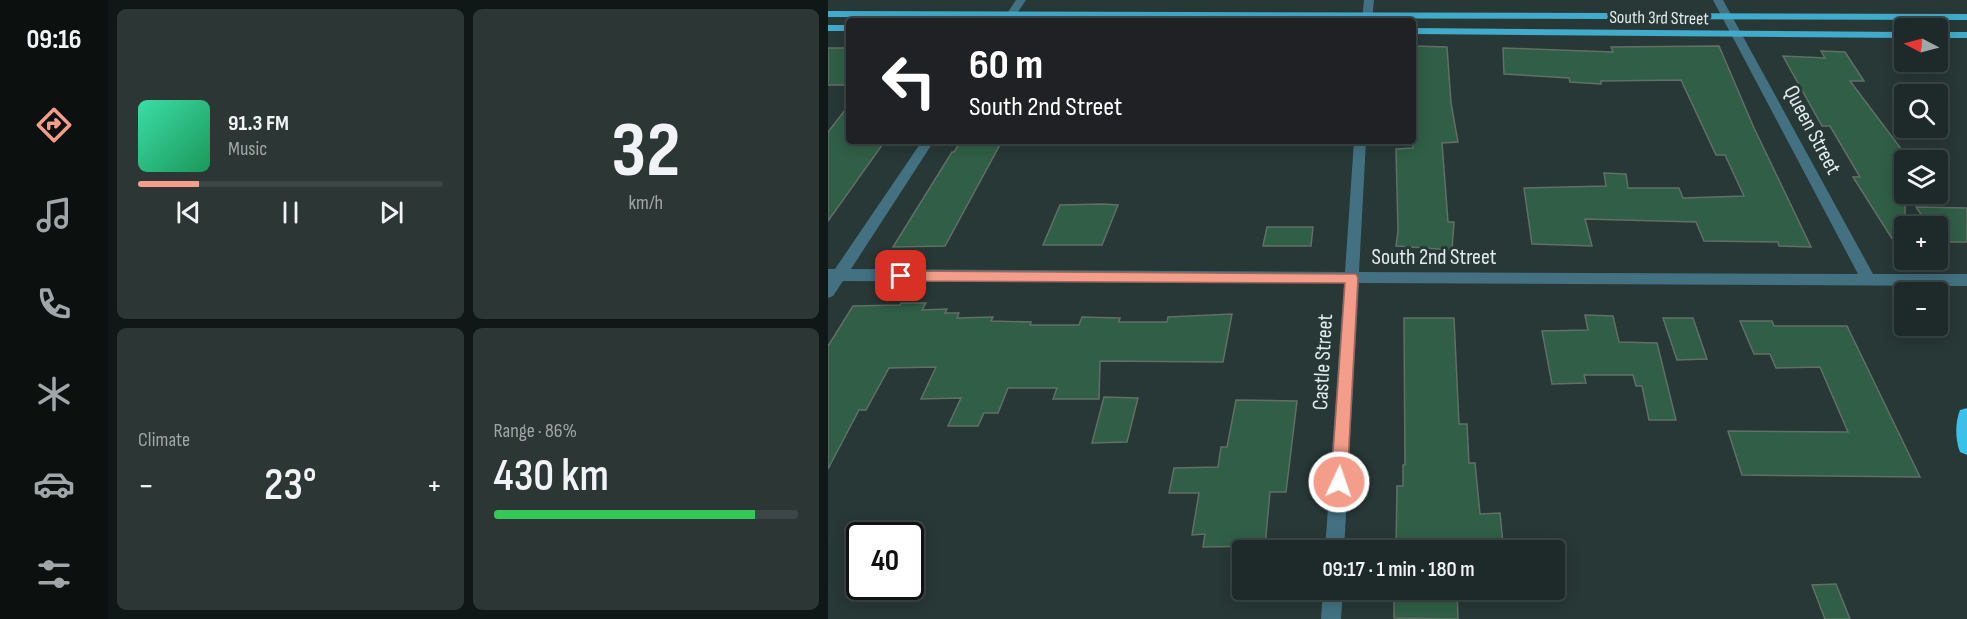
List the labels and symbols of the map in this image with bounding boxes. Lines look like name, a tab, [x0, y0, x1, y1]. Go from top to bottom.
street label: South 3rd Street	[1609, 7, 1709, 29]
north arrow	[1894, 18, 1948, 72]
street label: Queen Street	[1777, 81, 1847, 179]
street label: South 2nd Street	[1372, 244, 1497, 271]
pin	[875, 250, 926, 301]
street label: Castle Street	[1307, 313, 1339, 411]
position arrow	[1307, 450, 1371, 514]
speed limit sign: 40	[846, 522, 924, 600]

